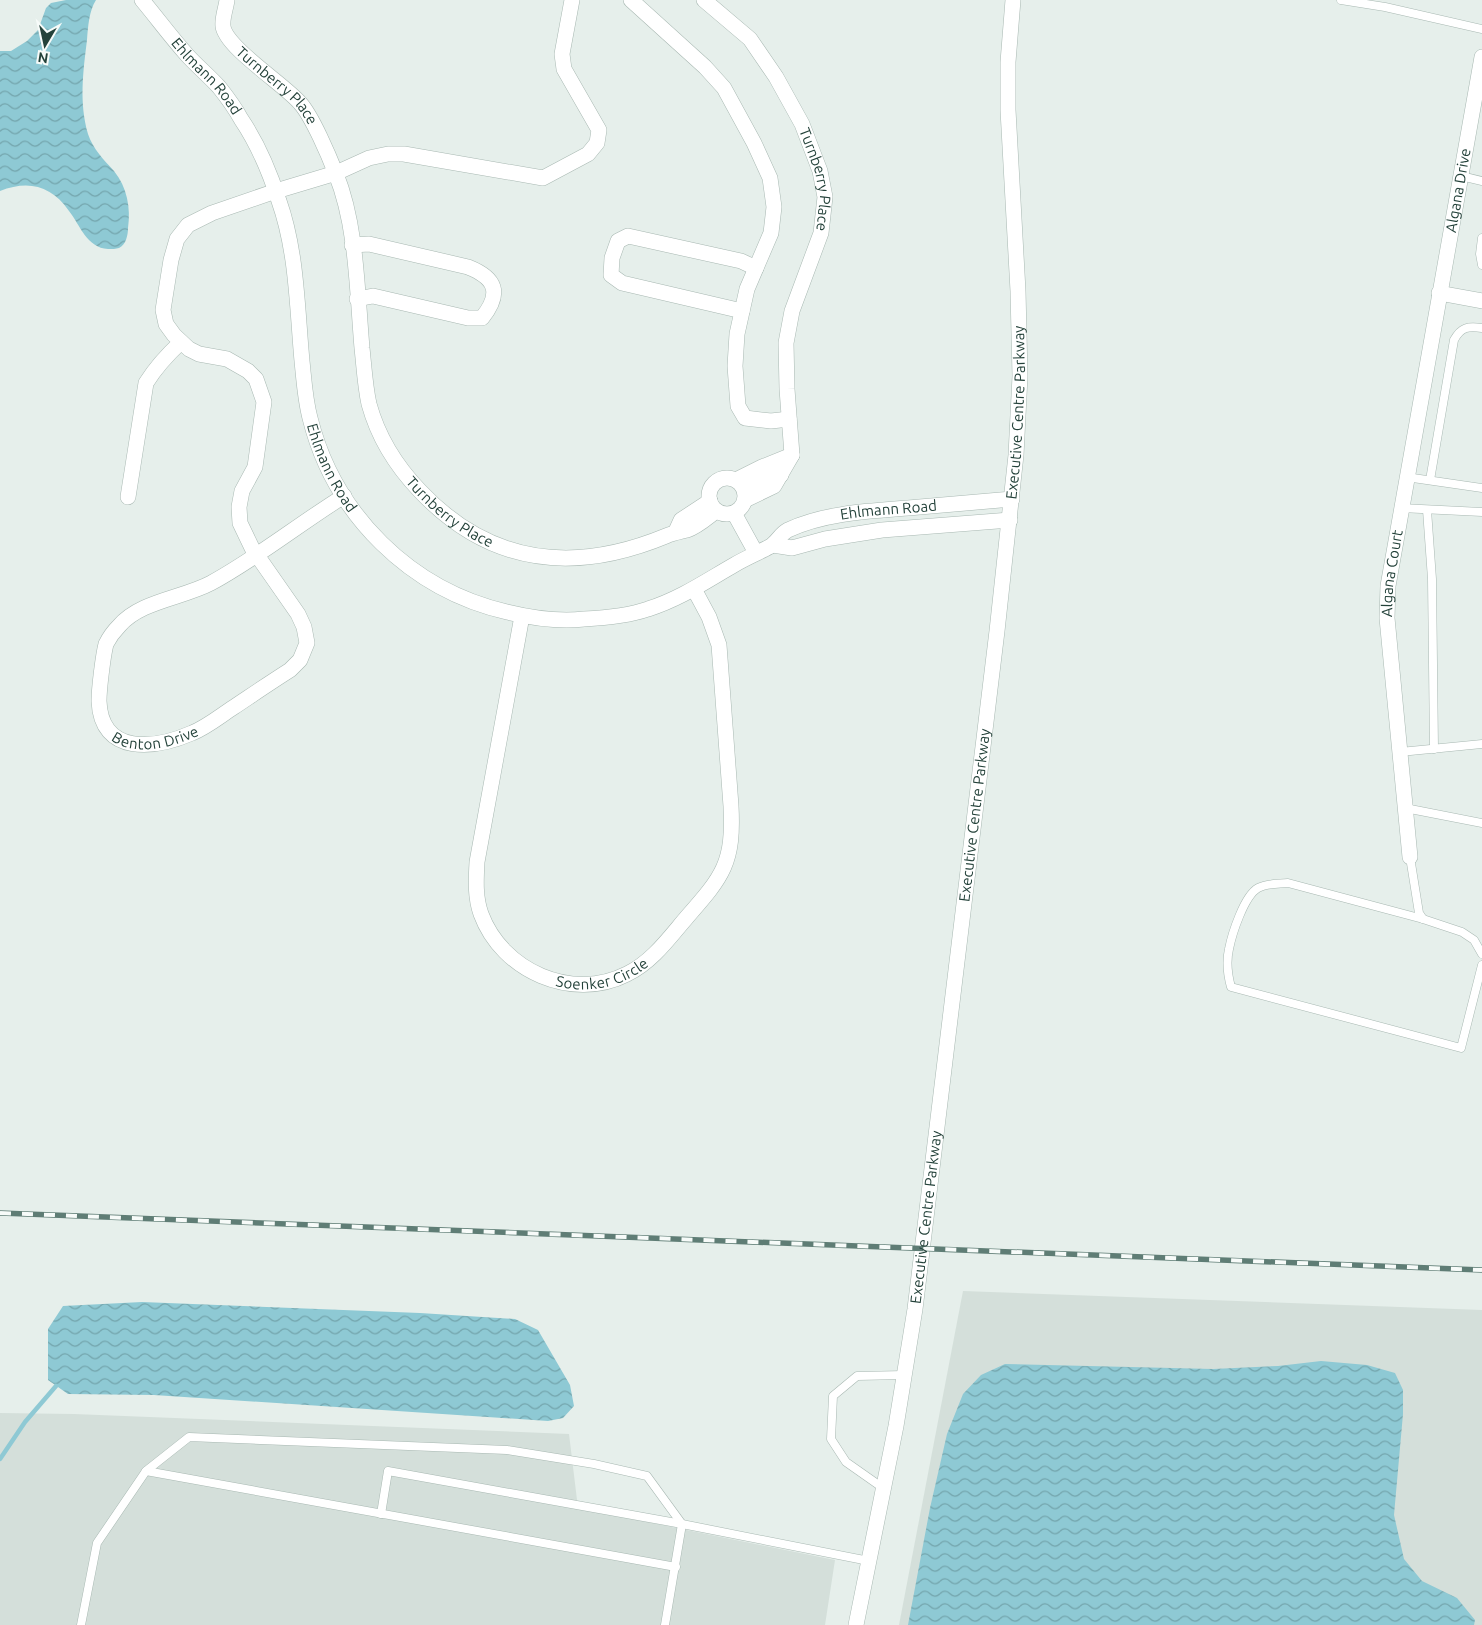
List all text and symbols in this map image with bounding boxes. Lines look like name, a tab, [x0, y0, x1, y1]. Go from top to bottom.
north arrow	[20, 20, 70, 70]
street label: Ehlmann Road	[168, 34, 245, 117]
street label: Turnberry Place	[233, 43, 321, 127]
text: N	[37, 49, 49, 67]
street label: Turnberry Place	[796, 125, 834, 232]
street label: Algana Drive	[1442, 147, 1474, 234]
street label: Executive Centre Parkway	[1002, 325, 1028, 500]
street label: Ehlmann Road	[304, 421, 361, 515]
street label: Turnberry Place	[403, 473, 496, 550]
street label: Ehlmann Road	[839, 497, 937, 523]
street label: Algana Court	[1378, 528, 1406, 617]
street label: Benton Drive	[109, 722, 201, 753]
street label: Executive Centre Parkway	[955, 728, 993, 903]
street label: Soenker Circle	[554, 954, 651, 993]
street label: Executive Centre Parkway	[907, 1130, 945, 1305]

